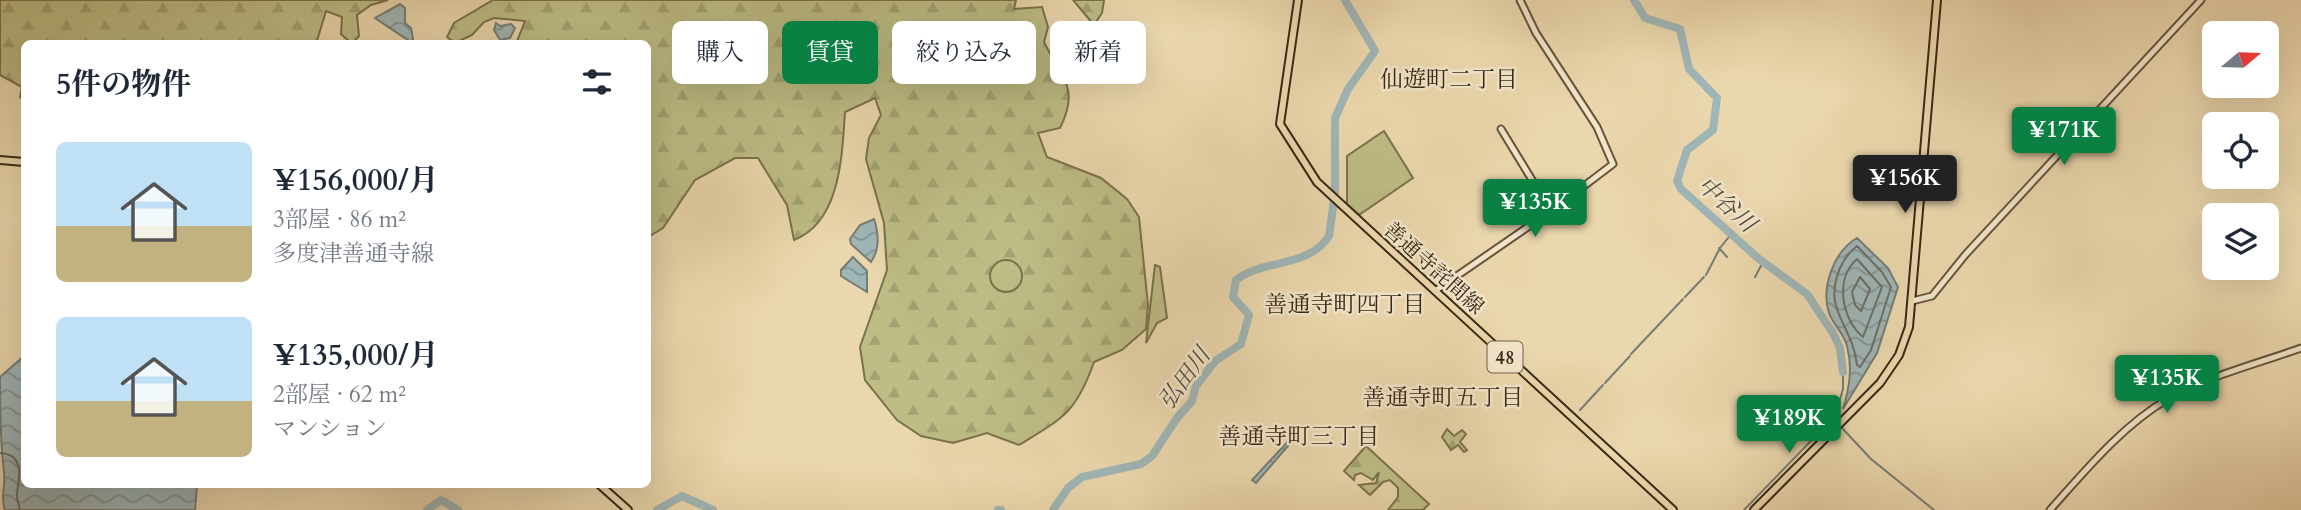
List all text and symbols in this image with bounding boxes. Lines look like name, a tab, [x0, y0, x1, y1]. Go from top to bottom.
chip: 購入	[672, 21, 768, 84]
chip: 賃貸	[782, 21, 878, 84]
chip: 絞り込み	[892, 21, 1036, 84]
chip: 新着	[1050, 21, 1146, 84]
north arrow	[2202, 21, 2278, 98]
map controls	[2202, 21, 2279, 280]
icon: filters	[578, 63, 616, 101]
text: 5件の物件	[56, 64, 191, 105]
district label: 仙遊町二丁目	[1380, 64, 1518, 95]
pin: ¥171K	[2015, 108, 2113, 167]
button: locate	[2202, 112, 2279, 189]
text: ¥171K	[2028, 114, 2100, 145]
pin: ¥156K	[1856, 156, 1954, 215]
text: ¥156,000/月	[273, 160, 439, 201]
text: ¥156K	[1869, 162, 1941, 193]
icon: home	[112, 170, 196, 254]
water label: 中谷川	[1691, 170, 1765, 241]
pin: ¥135K	[1486, 180, 1584, 239]
text: ¥135K	[1499, 186, 1571, 217]
button: layers	[2202, 203, 2279, 280]
text: 3部屋 · 86 m²	[273, 204, 406, 235]
street label: 善通寺詫間線	[1377, 215, 1490, 321]
text: 多度津善通寺線	[273, 238, 434, 269]
district label: 善通寺町四丁目	[1265, 289, 1426, 320]
text: ¥135,000/月	[273, 335, 439, 376]
water label: 弘田川	[1152, 339, 1219, 415]
road number: 48	[1488, 342, 1522, 372]
icon: home	[112, 345, 196, 429]
pin: ¥135K	[2118, 356, 2216, 415]
text: ¥135K	[2131, 362, 2203, 393]
text: 2部屋 · 62 m²	[273, 379, 406, 410]
district label: 善通寺町五丁目	[1363, 382, 1524, 413]
pin: ¥189K	[1740, 396, 1838, 455]
text: ¥189K	[1753, 402, 1825, 433]
text: マンション	[273, 413, 387, 444]
district label: 善通寺町三丁目	[1219, 421, 1380, 452]

